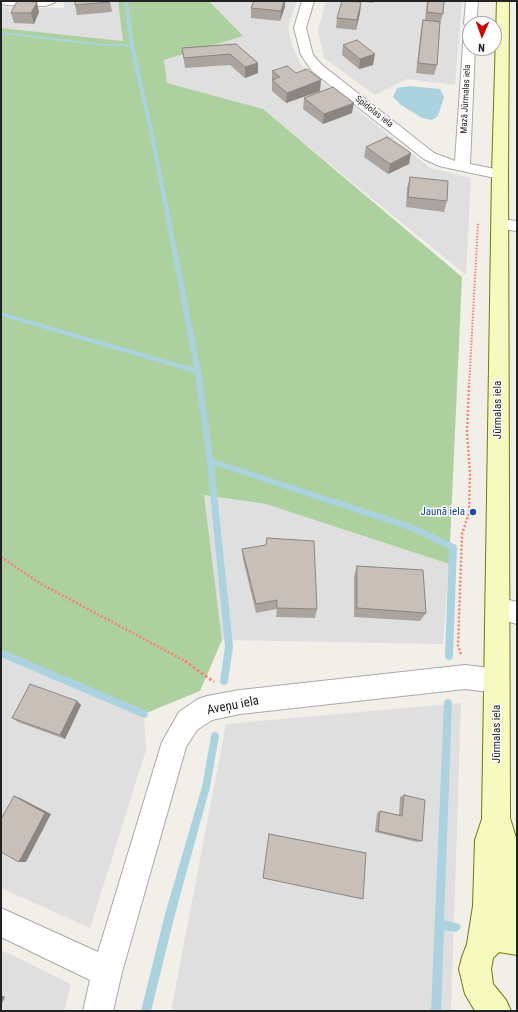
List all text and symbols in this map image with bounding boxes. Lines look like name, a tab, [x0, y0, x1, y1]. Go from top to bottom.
north arrow	[462, 16, 502, 56]
text: N	[478, 41, 485, 54]
street label: Mazā Jūrmalas iela	[459, 64, 473, 134]
street label: Spīdolas iela	[353, 94, 395, 130]
street label: Jūrmalas iela	[491, 381, 505, 439]
place label: Jaunā iela	[421, 505, 465, 519]
marker: Jaunā iela	[468, 507, 478, 517]
street label: Aveņu iela	[206, 693, 260, 719]
street label: Jūrmalas iela	[490, 705, 504, 763]

